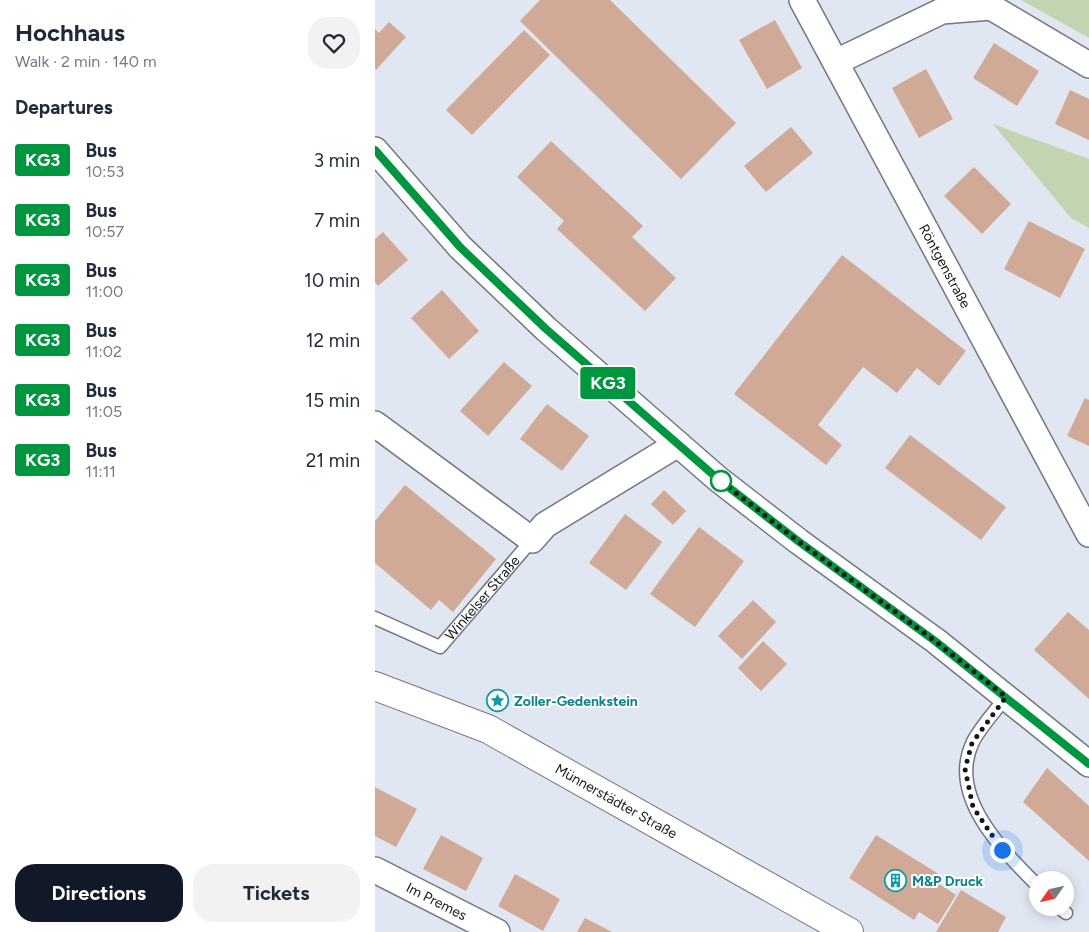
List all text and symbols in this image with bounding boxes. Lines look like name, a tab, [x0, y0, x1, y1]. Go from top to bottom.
button: heart	[308, 17, 360, 69]
text: Hochhaus	[15, 18, 125, 47]
text: Walk · 2 min · 140 m	[15, 52, 157, 71]
text: Departures	[15, 96, 113, 119]
text: Bus	[85, 139, 117, 162]
text: KG3	[25, 149, 60, 171]
text: 3 min	[314, 149, 360, 172]
text: 10:53	[85, 162, 124, 181]
text: Bus	[85, 199, 117, 222]
text: KG3	[25, 209, 60, 231]
text: 7 min	[314, 209, 360, 232]
street label: Röntgenstraße	[915, 221, 974, 312]
text: 10:57	[85, 222, 124, 241]
text: Bus	[85, 259, 117, 282]
text: KG3	[25, 269, 60, 291]
text: 10 min	[304, 269, 360, 292]
text: 11:00	[85, 282, 123, 301]
text: Bus	[85, 319, 117, 342]
text: KG3	[25, 329, 60, 351]
text: 12 min	[306, 329, 360, 352]
text: 11:02	[85, 342, 122, 361]
line badge: KG3	[579, 367, 637, 399]
text: KG3	[590, 372, 626, 394]
text: Bus	[85, 379, 117, 402]
text: KG3	[25, 389, 60, 411]
text: 15 min	[305, 389, 360, 412]
text: 11:05	[85, 402, 122, 421]
text: Bus	[85, 439, 117, 462]
text: KG3	[25, 449, 60, 471]
text: 21 min	[306, 449, 360, 472]
text: 11:11	[85, 462, 116, 481]
unlabelled marker	[710, 470, 732, 492]
street label: Winkelser Straße	[442, 552, 524, 644]
place icon: Zoller-Gedenkstein	[486, 689, 510, 713]
place label: Zoller-Gedenkstein	[514, 693, 638, 710]
street label: Münnerstädter Straße	[552, 760, 680, 843]
your location	[990, 838, 1015, 863]
button: Directions	[15, 864, 183, 922]
button: Tickets	[193, 864, 360, 922]
building icon: M&P Druck	[884, 869, 908, 893]
north arrow	[1029, 871, 1074, 916]
map controls	[1029, 871, 1074, 916]
place label: M&P Druck	[912, 873, 984, 890]
street label: Im Premes	[403, 879, 469, 924]

